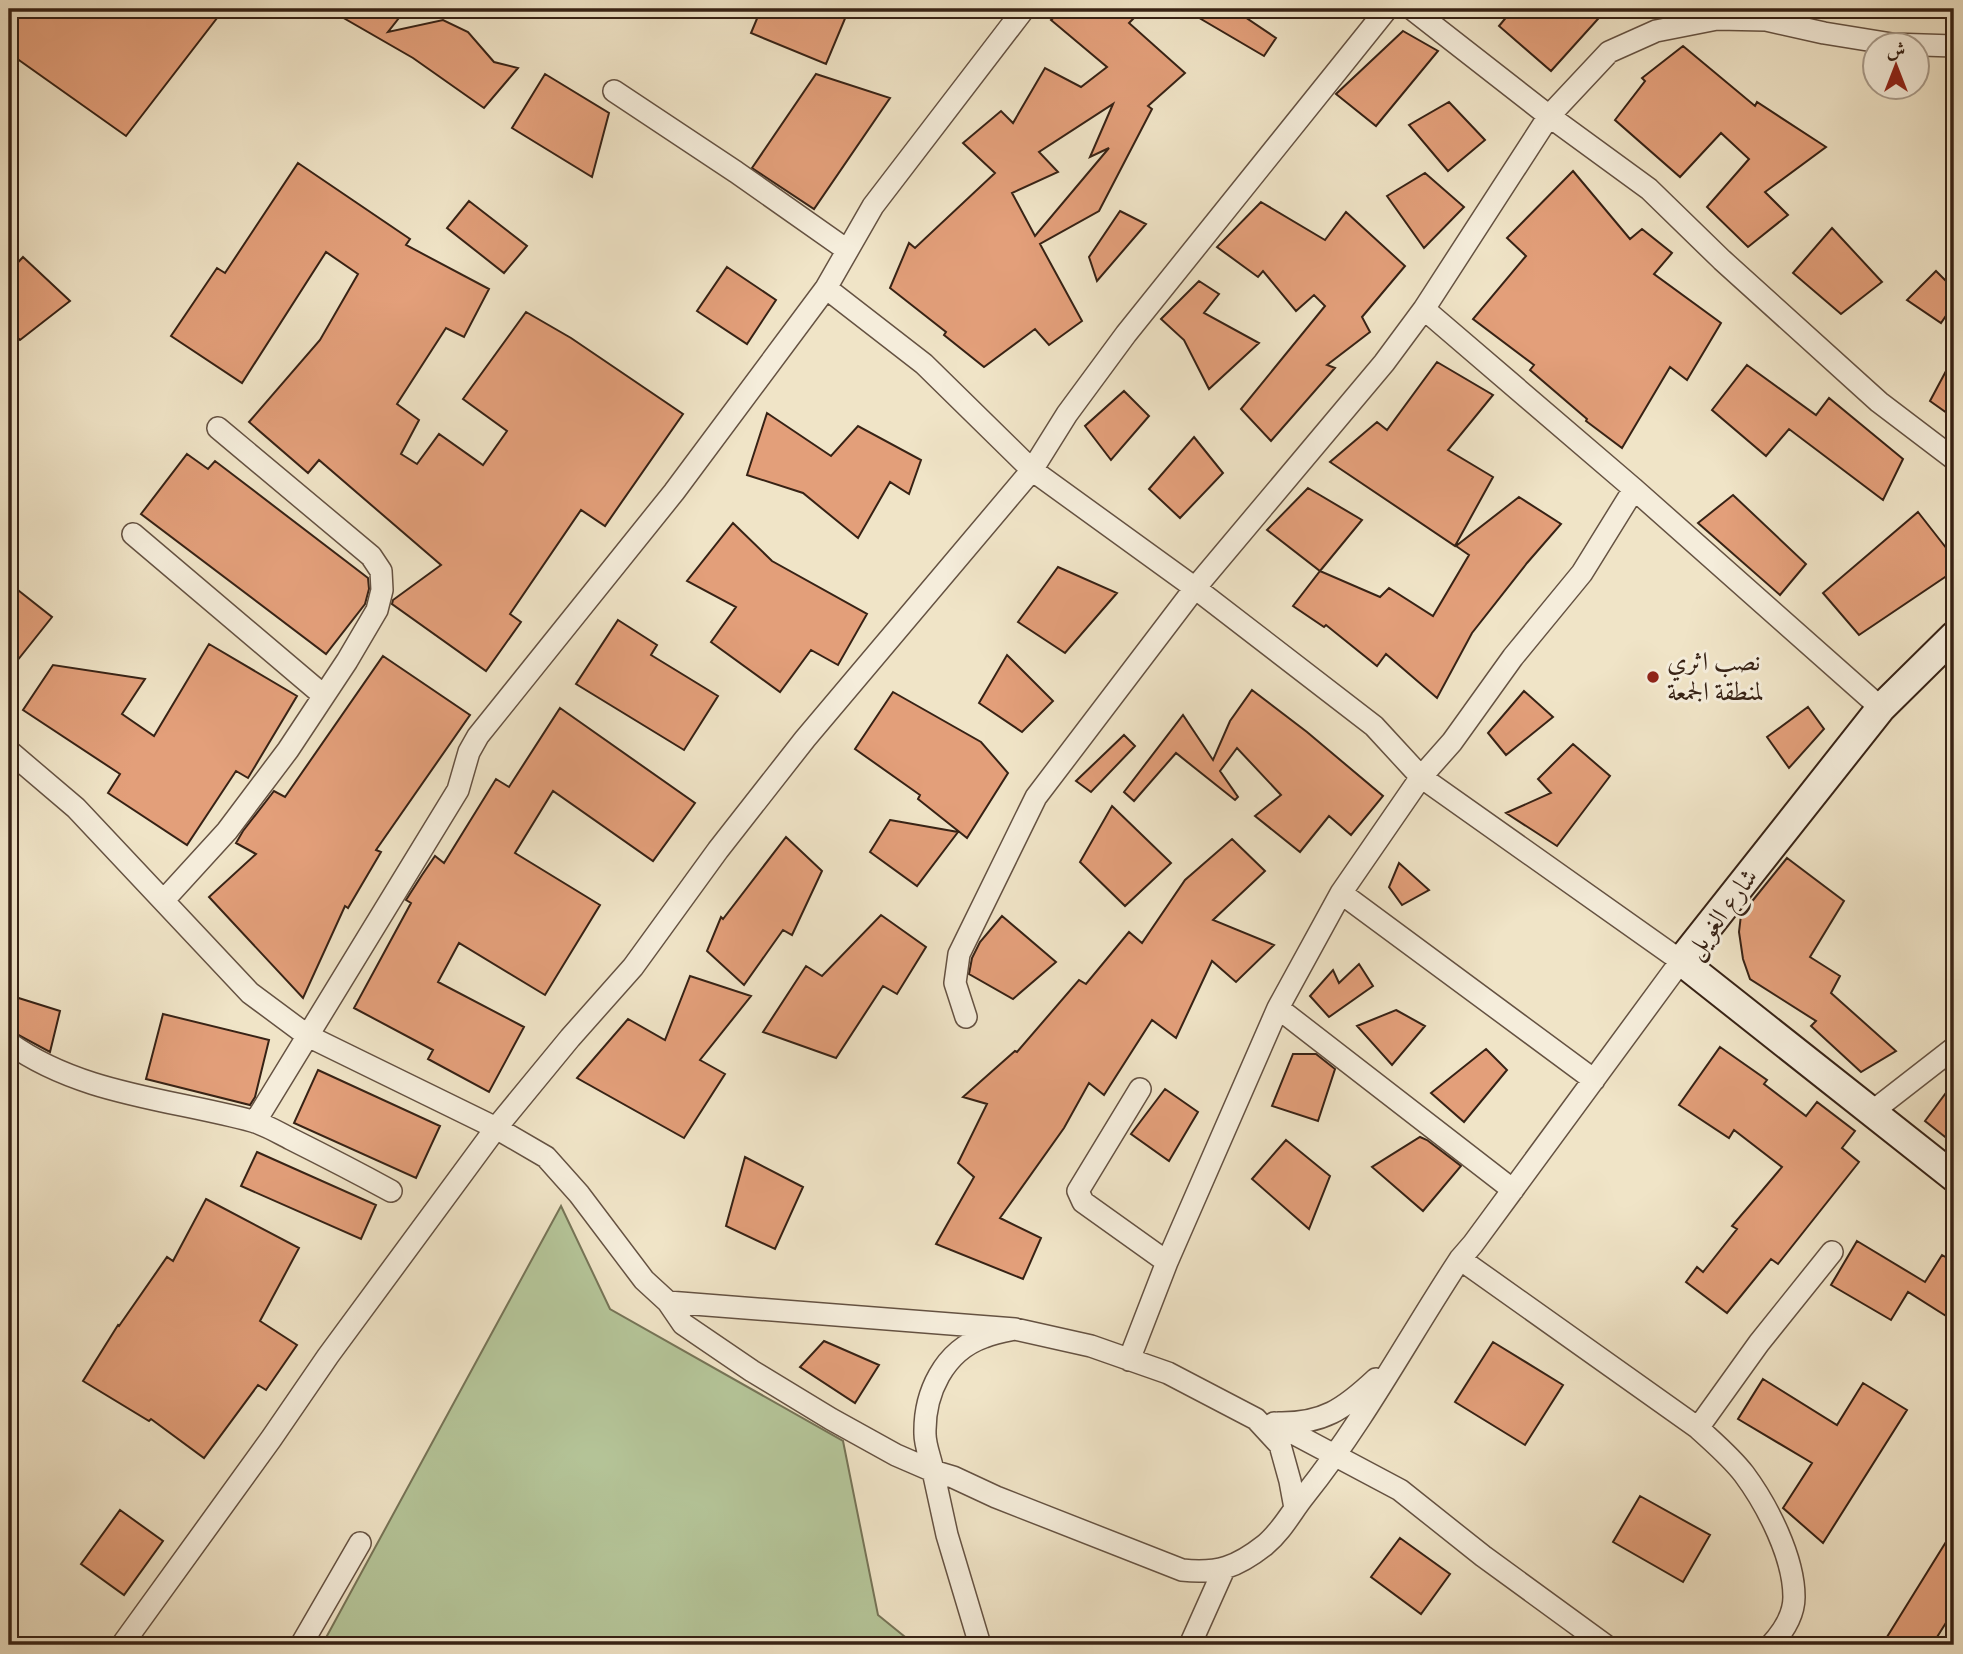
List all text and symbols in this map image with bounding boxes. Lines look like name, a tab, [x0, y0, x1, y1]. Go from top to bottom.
north arrow	[1862, 32, 1932, 102]
text: ش	[1887, 39, 1905, 62]
place label: نصب اثري لمنطقة الجمعة	[1667, 646, 1764, 709]
marker: نصب اثري لمنطقة الجمعة	[1645, 669, 1661, 685]
street label: شارع الغويل	[1678, 862, 1769, 968]

